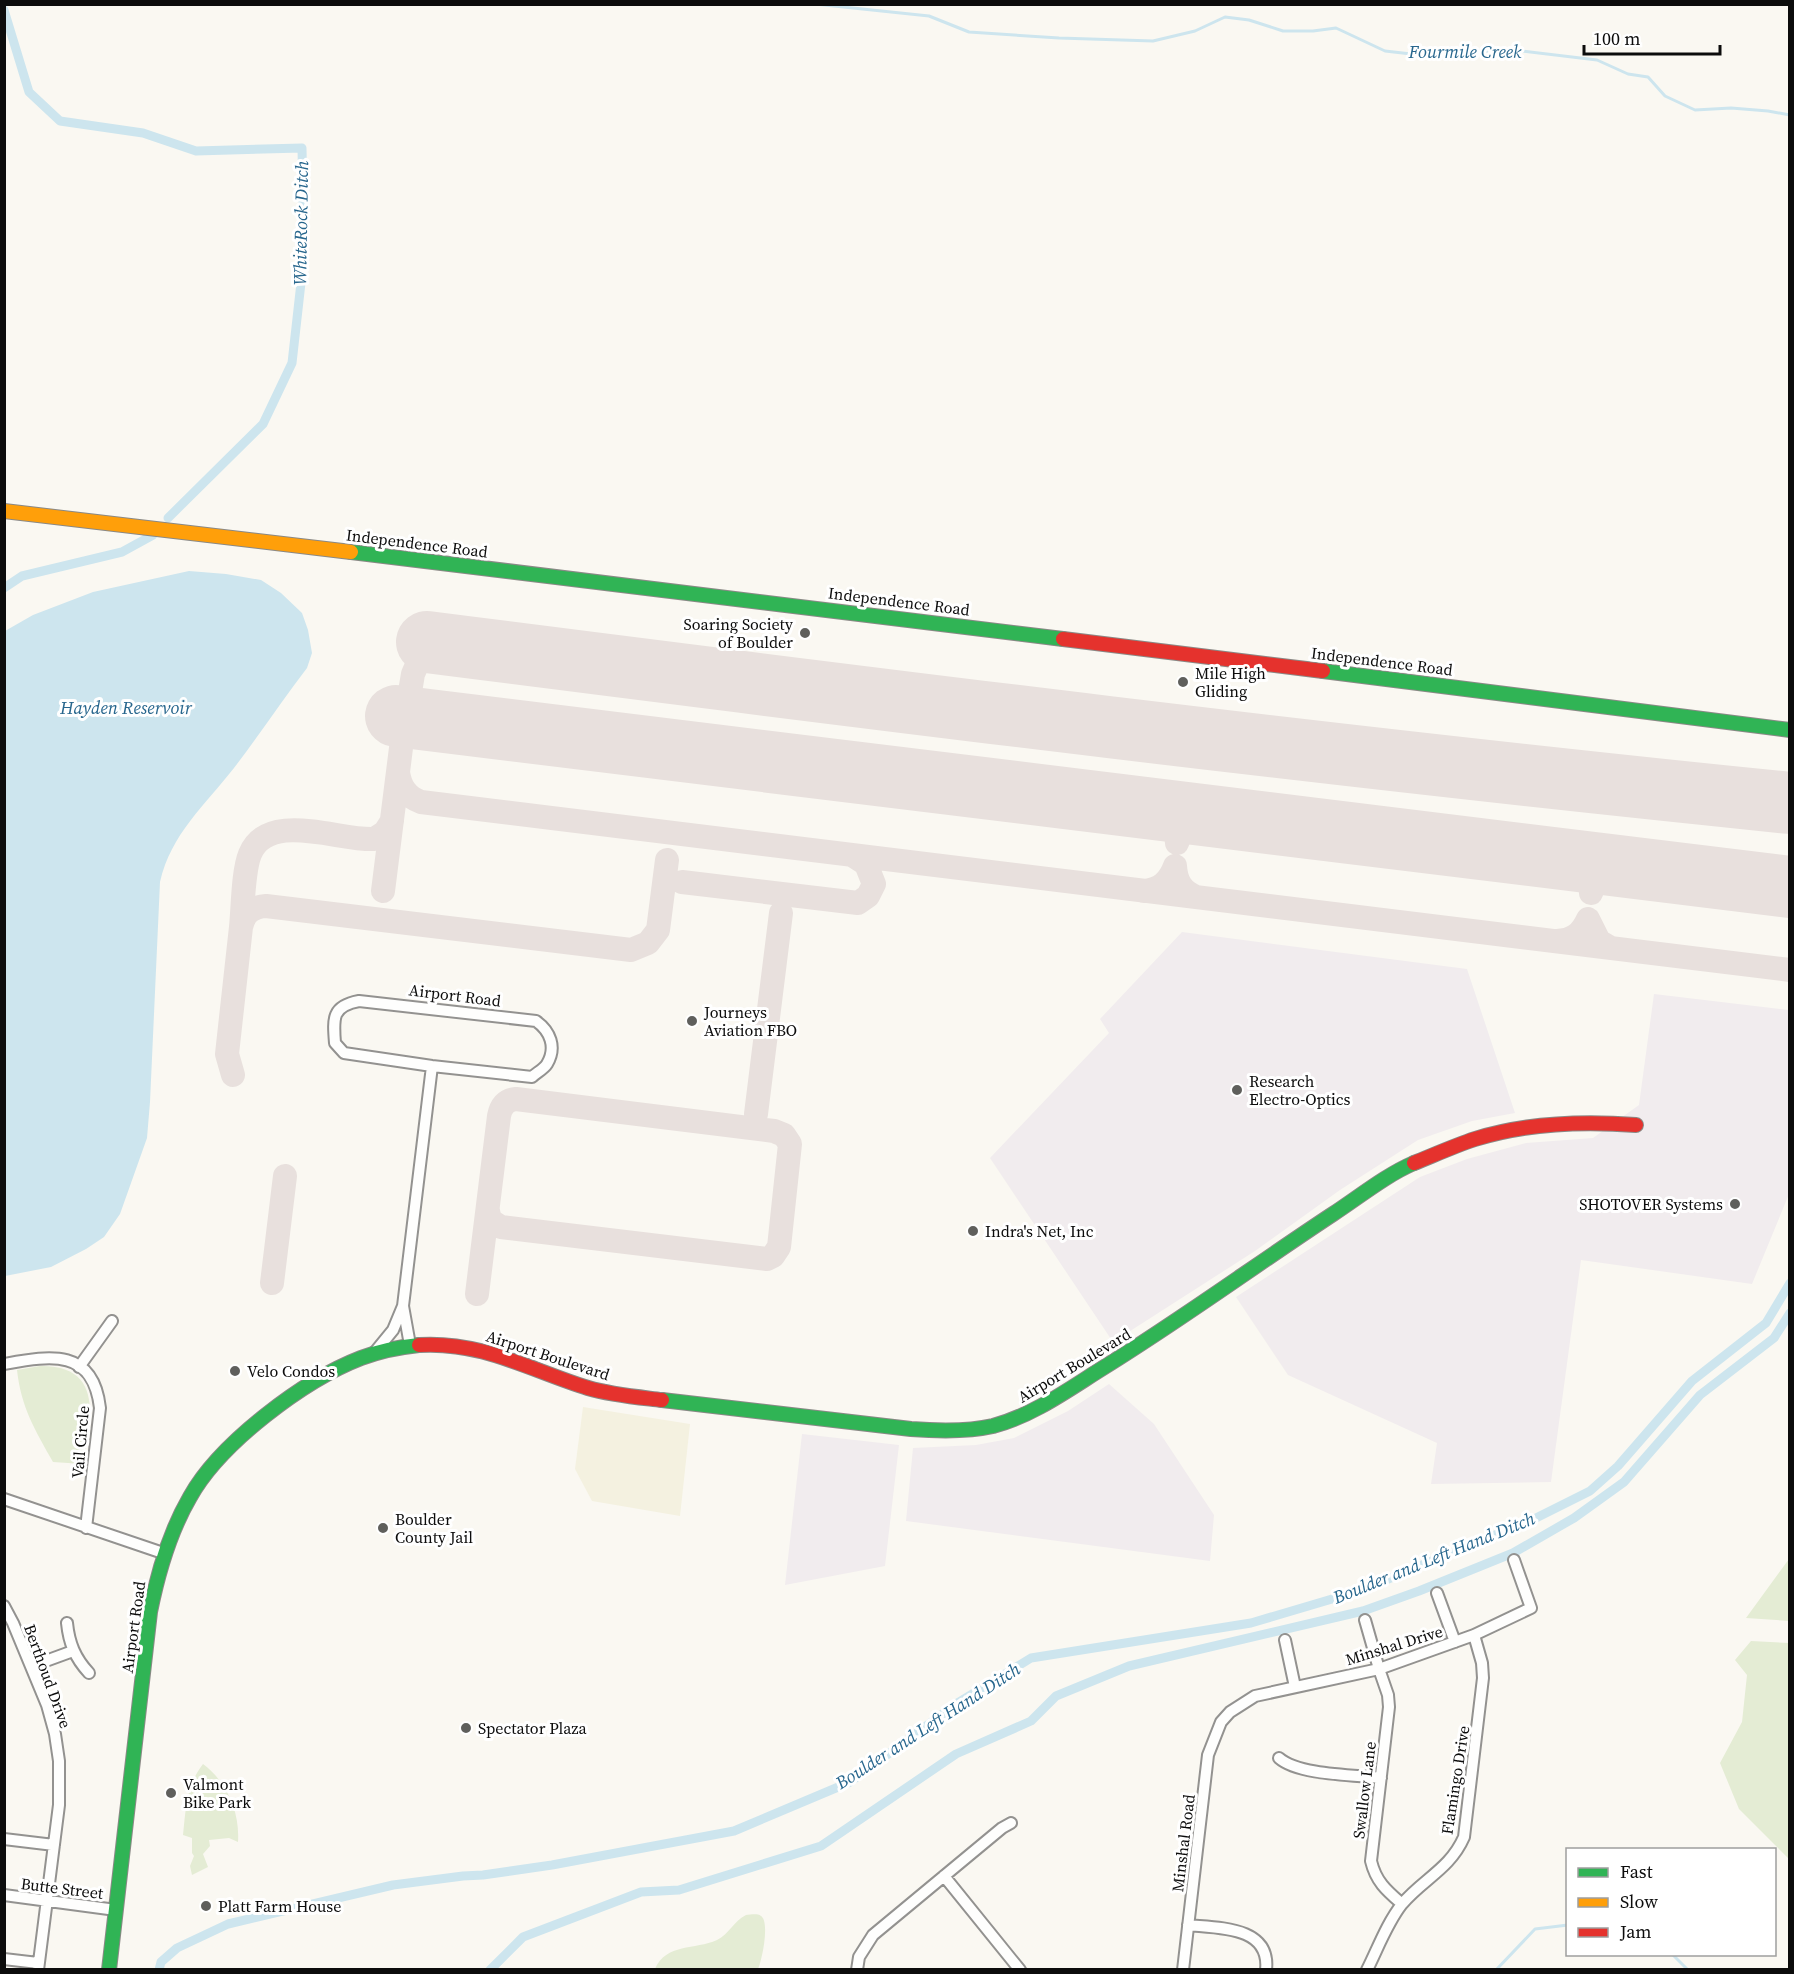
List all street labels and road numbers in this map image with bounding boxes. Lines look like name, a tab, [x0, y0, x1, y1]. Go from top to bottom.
street label: Independence Road	[345, 523, 489, 563]
street label: Independence Road	[827, 581, 971, 621]
street label: Independence Road	[1310, 641, 1454, 681]
street label: Airport Road	[408, 978, 502, 1012]
street label: Airport Boulevard	[1013, 1322, 1135, 1408]
street label: Airport Boulevard	[483, 1325, 613, 1385]
street label: Vail Circle	[66, 1405, 94, 1479]
street label: Airport Road	[116, 1580, 150, 1674]
street label: Minshal Drive	[1343, 1620, 1445, 1670]
street label: Berthoud Drive	[19, 1621, 77, 1731]
street label: Flamingo Drive	[1436, 1724, 1474, 1836]
street label: Swallow Lane	[1347, 1740, 1381, 1840]
street label: Minshal Road	[1166, 1793, 1200, 1893]
street label: Butte Street	[20, 1872, 105, 1904]

